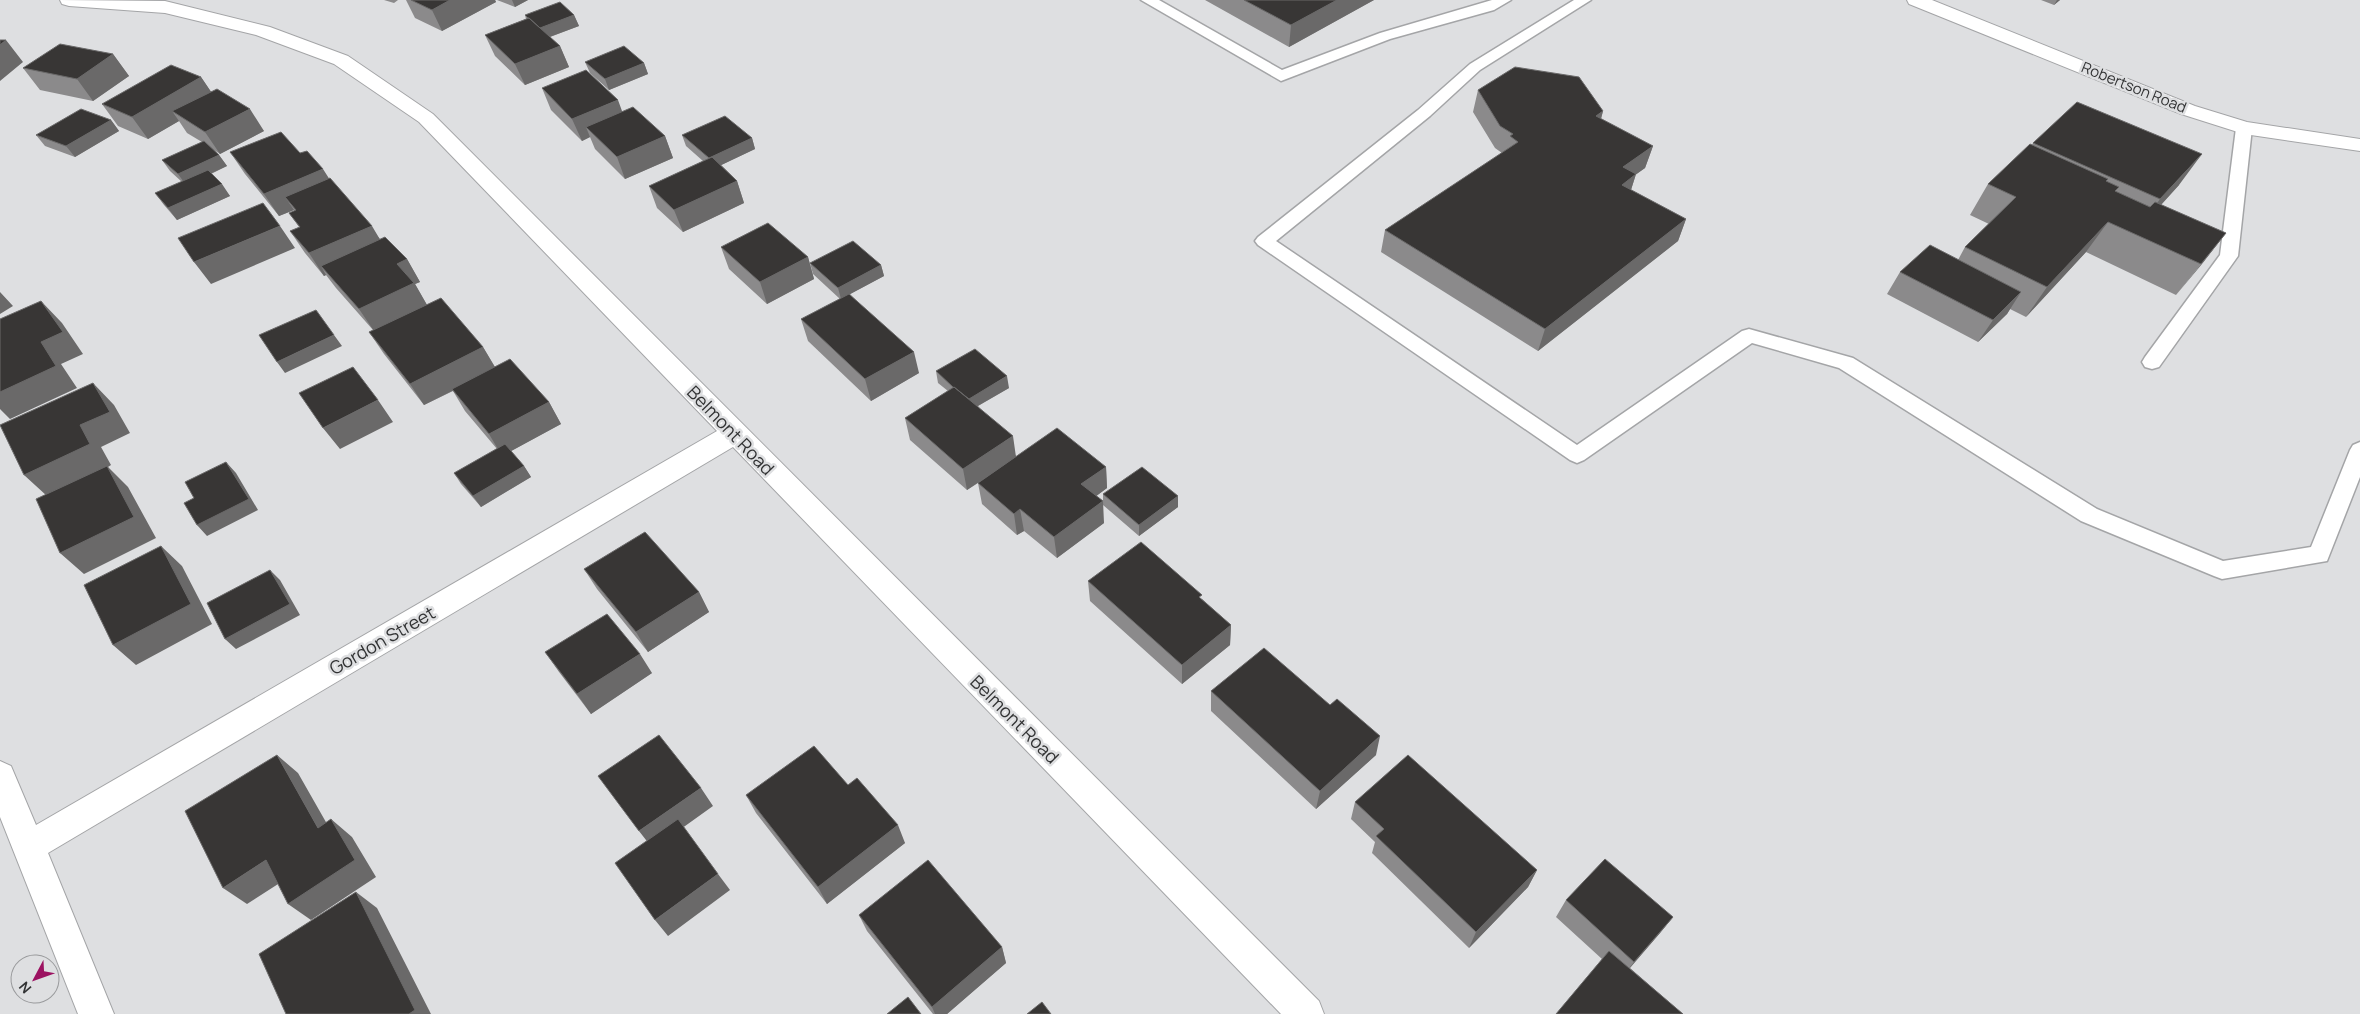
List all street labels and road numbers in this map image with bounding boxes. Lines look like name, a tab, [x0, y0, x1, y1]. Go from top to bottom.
street label: Robertson Road	[2078, 56, 2190, 118]
street label: Belmont Road	[682, 380, 780, 480]
street label: Gordon Street	[325, 600, 439, 680]
street label: Belmont Road	[966, 670, 1064, 768]

